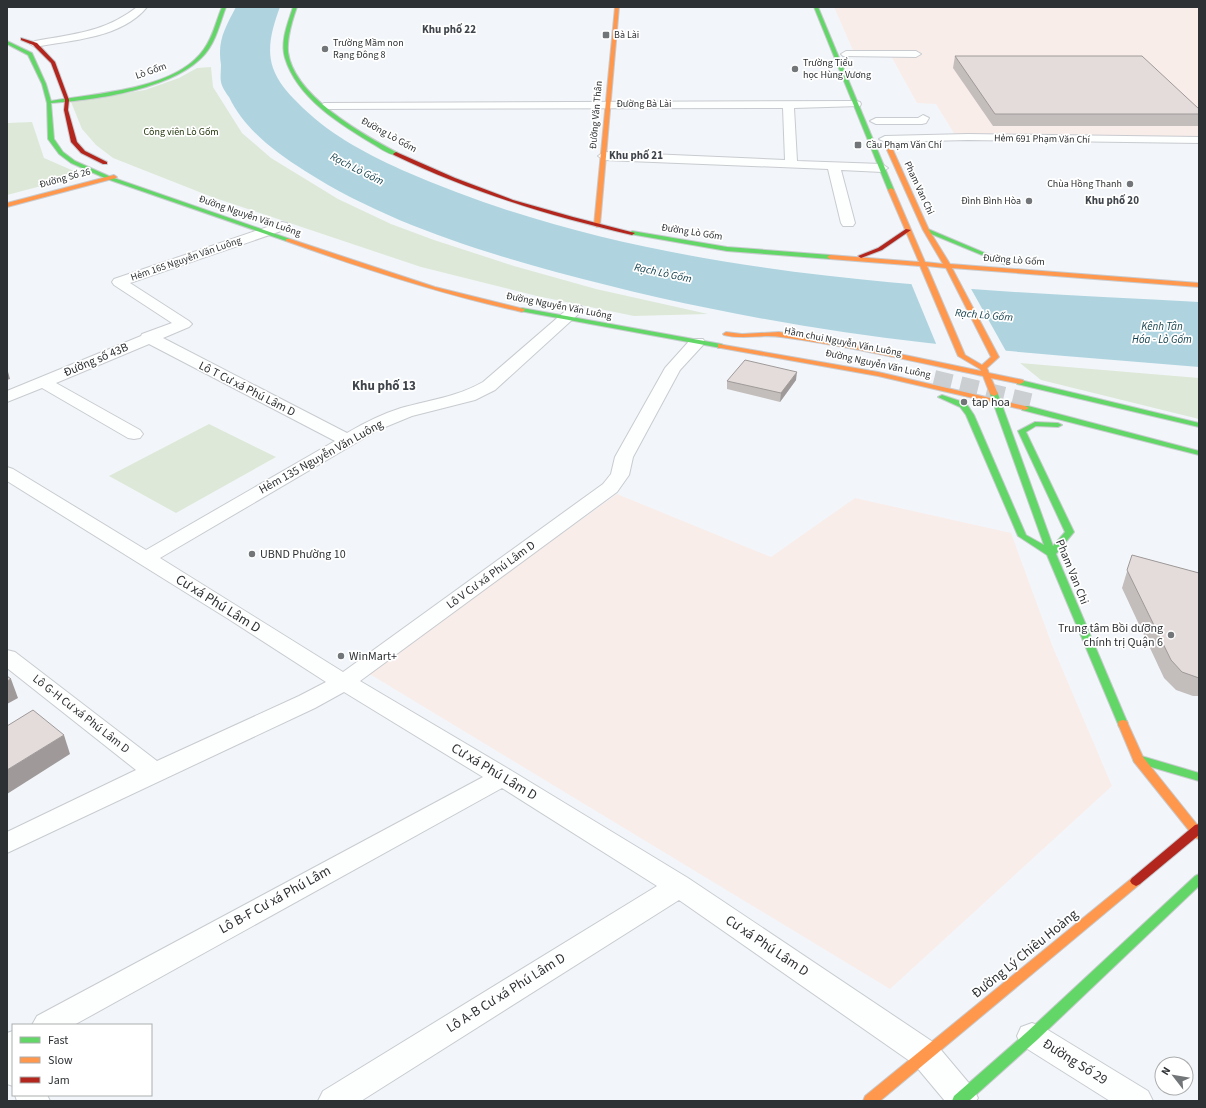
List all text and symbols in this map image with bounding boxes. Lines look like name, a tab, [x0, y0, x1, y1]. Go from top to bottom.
district label: Khu phố 22	[422, 22, 476, 37]
place label: Bà Lài	[614, 28, 639, 42]
marker: Bà Lài	[601, 30, 611, 40]
place label: Trường Mầm non Rạng Đông 8	[333, 36, 404, 62]
marker: Trường Mầm non Rạng Đông 8	[320, 44, 330, 54]
place label: Trường Tiểu học Hùng Vương	[803, 56, 871, 82]
street label: Lò Gốm	[134, 59, 168, 83]
marker: Trường Tiểu học Hùng Vương	[790, 64, 800, 74]
street label: Đường Văn Thân	[586, 80, 606, 150]
street label: Đường Bà Lài	[617, 97, 672, 111]
street label: Đường Lò Gốm	[359, 114, 419, 156]
park label: Công viên Lò Gốm	[143, 125, 219, 139]
street label: Hẻm 691 Phạm Văn Chí	[994, 131, 1091, 147]
place label: Cầu Phạm Văn Chí	[866, 138, 942, 152]
marker: Cầu Phạm Văn Chí	[853, 140, 863, 150]
district label: Khu phố 21	[609, 148, 663, 163]
water label: Rạch Lò Gốm	[328, 149, 387, 189]
street label: Pham Van Chi	[901, 159, 937, 217]
street label: Đường Số 26	[38, 164, 92, 192]
place label: Chùa Hồng Thanh	[1047, 177, 1122, 191]
marker: Chùa Hồng Thanh	[1125, 179, 1135, 189]
street label: Đường Nguyễn Văn Luông	[197, 192, 303, 240]
district label: Khu phố 20	[1085, 193, 1139, 208]
place label: Đình Bình Hòa	[961, 194, 1021, 208]
marker: Đình Bình Hòa	[1024, 196, 1034, 206]
street label: Đường Lò Gốm	[660, 220, 724, 244]
street label: Hẻm 165 Nguyễn Văn Luông	[129, 233, 243, 285]
street label: Đường Lò Gốm	[983, 251, 1045, 269]
water label: Rạch Lò Gốm	[633, 260, 693, 286]
street label: Đường Nguyễn Văn Luông	[505, 289, 613, 323]
water label: Rạch Lò Gốm	[954, 305, 1014, 325]
water label: Kênh Tân Hóa - Lò Gốm	[1132, 319, 1192, 347]
street label: Hầm chui Nguyễn Văn Luông	[783, 324, 903, 360]
street label: Đường số 43B	[61, 339, 131, 381]
street label: Đường Nguyễn Văn Luông	[824, 346, 932, 382]
street label: Lô T Cư xá Phú Lâm D	[196, 357, 298, 421]
district label: Khu phố 13	[352, 377, 416, 395]
place label: tap hoa	[972, 394, 1010, 411]
marker: tap hoa	[959, 397, 969, 407]
street label: Hẻm 135 Nguyễn Văn Luông	[256, 416, 386, 498]
street label: Lô V Cư xá Phú Lâm D	[443, 537, 539, 613]
street label: Pham Van Chi	[1051, 537, 1093, 607]
place label: UBND Phường 10	[260, 546, 346, 563]
marker: UBND Phường 10	[247, 549, 257, 559]
street label: Cư xá Phú Lâm D	[172, 570, 264, 638]
place label: Trung tâm Bồi dưỡng chính trị Quận 6	[1058, 620, 1163, 651]
marker: Trung tâm Bồi dưỡng chính trị Quận 6	[1166, 630, 1176, 640]
place label: WinMart+	[349, 648, 397, 665]
marker: WinMart+	[336, 651, 346, 661]
street label: Lô G-H Cư xá Phú Lâm D	[29, 671, 133, 757]
street label: Cư xá Phú Lâm D	[447, 738, 541, 806]
street label: Lô B-F Cư xá Phú Lâm	[215, 861, 335, 939]
street label: Đường Lý Chiêu Hoàng	[967, 905, 1083, 1003]
street label: Cư xá Phú Lâm D	[721, 911, 813, 981]
street label: Lô A-B Cư xá Phú Lâm D	[443, 948, 569, 1038]
legend	[12, 1024, 152, 1096]
text: Fast	[48, 1032, 68, 1049]
street label: Đường Số 29	[1039, 1034, 1111, 1090]
text: Slow	[48, 1052, 73, 1069]
north arrow	[1154, 1056, 1194, 1096]
text: N	[1158, 1064, 1174, 1078]
text: Jam	[48, 1072, 70, 1089]

